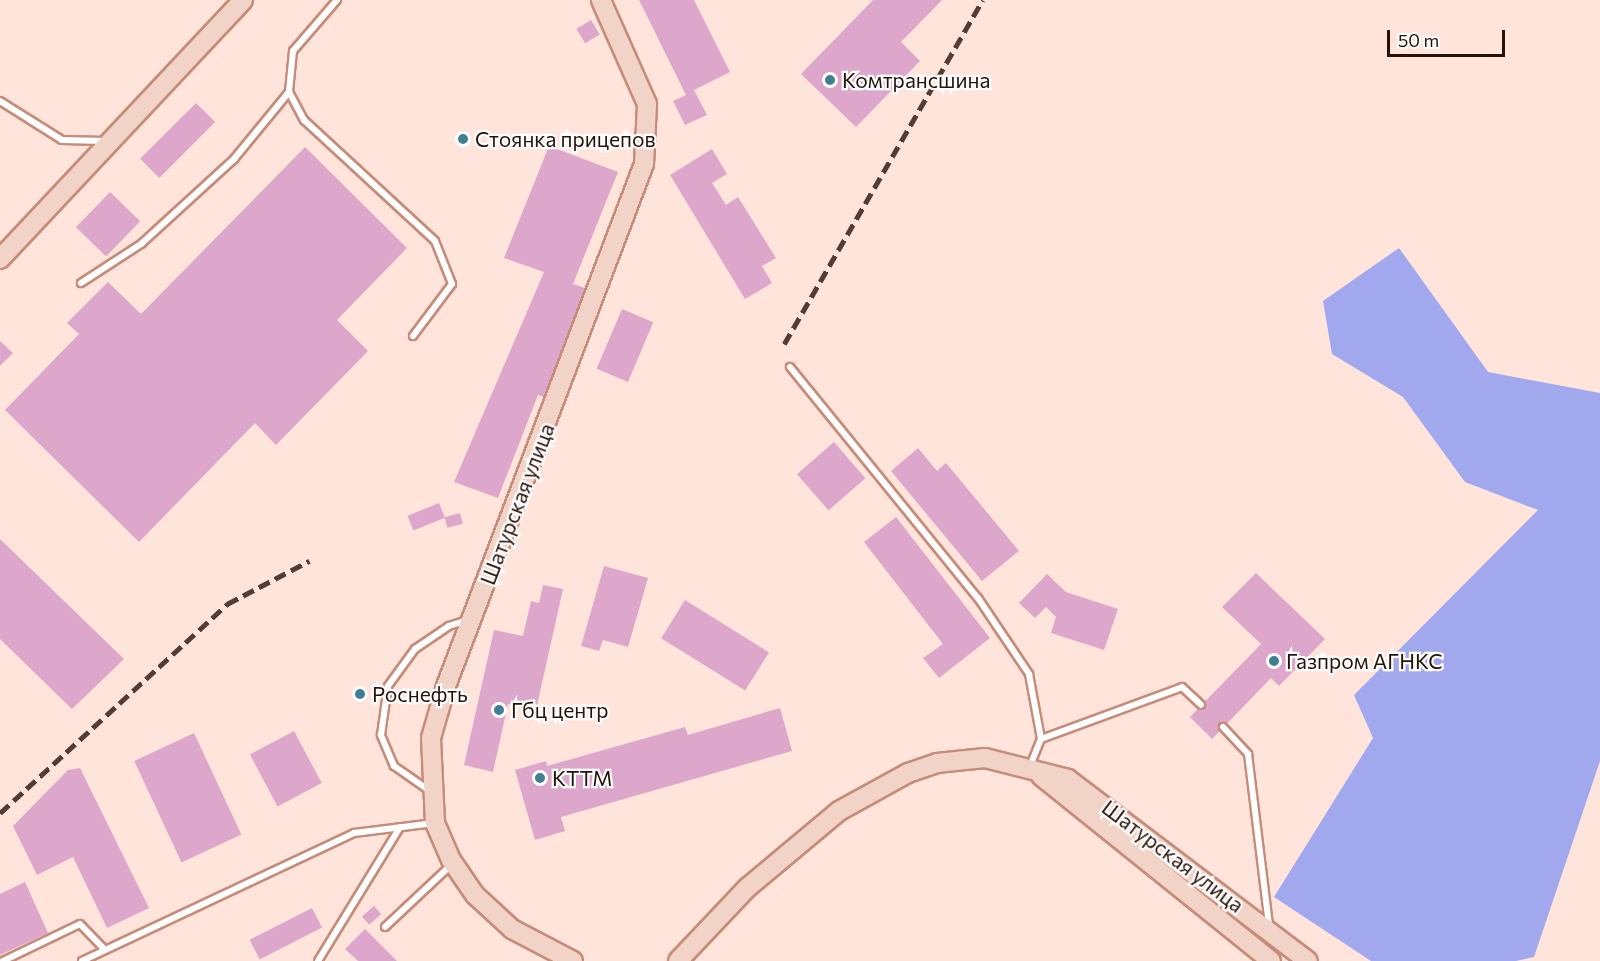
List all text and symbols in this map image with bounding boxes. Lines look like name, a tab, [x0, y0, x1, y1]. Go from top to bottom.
scale bar	[1390, 18, 1508, 56]
text: 50 m	[1398, 29, 1439, 51]
place label: Комтрансшина	[842, 67, 990, 93]
marker: Комтрансшина	[823, 73, 837, 87]
place label: Стоянка прицепов	[475, 126, 656, 152]
marker: Стоянка прицепов	[456, 132, 470, 146]
street label: Шатурская улица	[475, 420, 559, 588]
place label: Газпром АГНКС	[1286, 648, 1443, 674]
marker: Газпром АГНКС	[1267, 654, 1281, 668]
place label: Роснефть	[372, 681, 468, 707]
marker: Роснефть	[353, 687, 367, 701]
place label: Гбц центр	[511, 697, 608, 723]
marker: Гбц центр	[492, 703, 506, 717]
place label: КТТМ	[552, 765, 612, 791]
marker: КТТМ	[533, 771, 547, 785]
street label: Шатурская улица	[1097, 795, 1249, 917]

